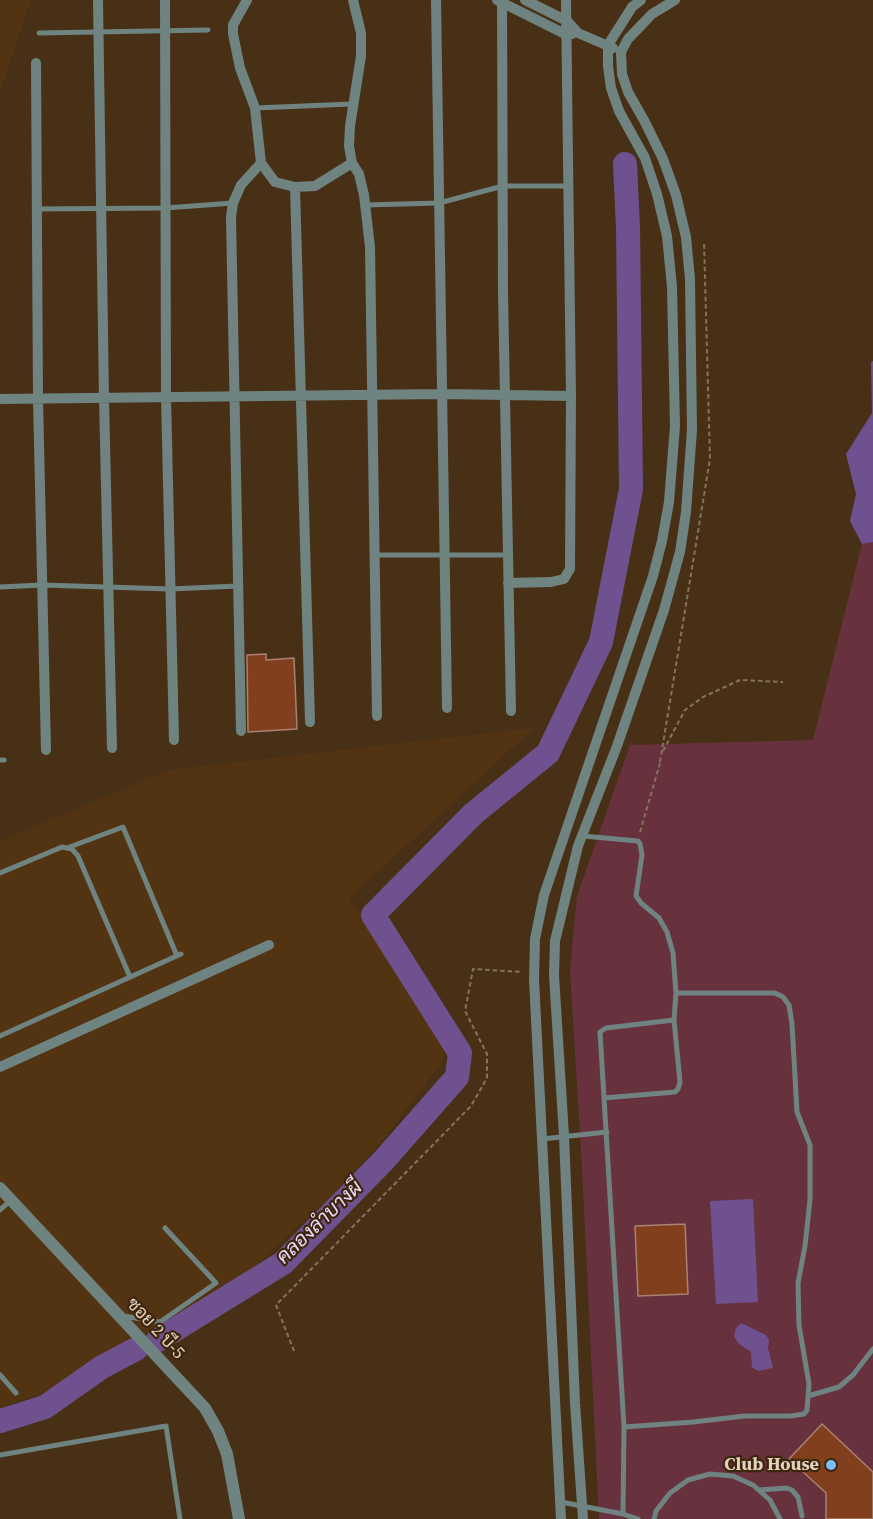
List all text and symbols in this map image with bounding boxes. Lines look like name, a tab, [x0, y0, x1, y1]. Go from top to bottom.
water label: คลองลำบางผี	[272, 1176, 368, 1270]
street label: ซอย 2 บี-5	[121, 1294, 189, 1364]
place label: Club House	[724, 1454, 819, 1476]
marker: Club House	[824, 1458, 838, 1472]

